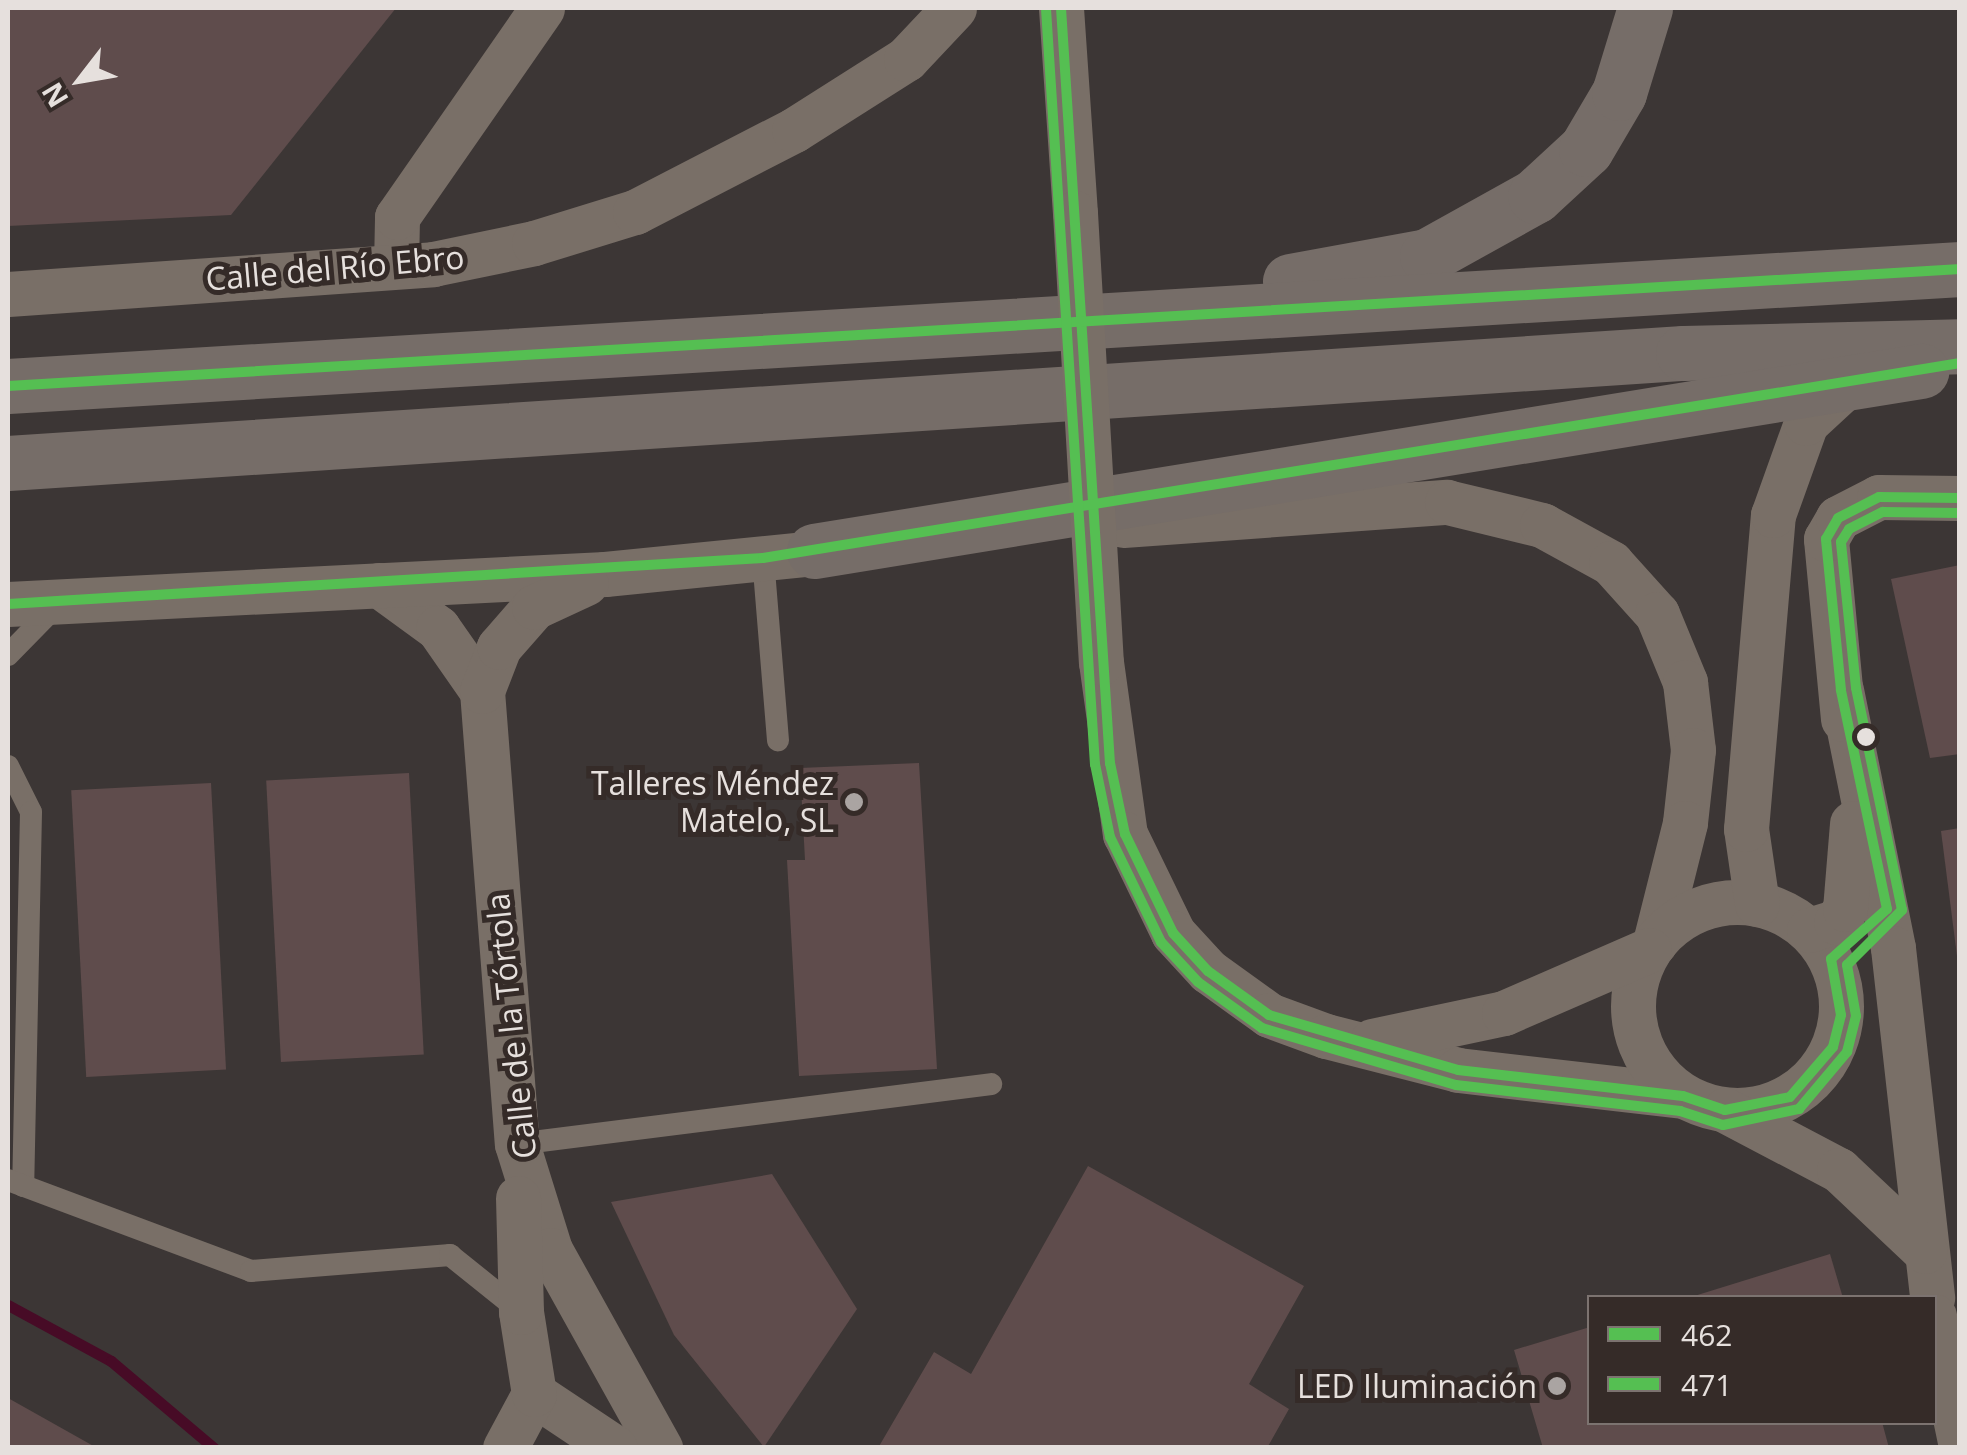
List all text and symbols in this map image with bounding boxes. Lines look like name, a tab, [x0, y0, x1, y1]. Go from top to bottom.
north arrow	[30, 30, 130, 130]
text: N	[32, 76, 76, 115]
street label: Calle del Río Ebro	[204, 238, 466, 298]
unlabelled marker	[1856, 727, 1876, 747]
place label: Talleres Méndez Matelo, SL	[591, 765, 834, 840]
marker: Talleres Méndez Matelo, SL	[843, 791, 865, 813]
street label: Calle de la Tórtola	[478, 891, 544, 1161]
legend	[1587, 1295, 1937, 1425]
text: 462	[1681, 1314, 1732, 1355]
text: 471	[1681, 1364, 1732, 1405]
place label: LED Iluminación	[1297, 1367, 1537, 1405]
marker: LED Iluminación	[1546, 1375, 1568, 1397]

